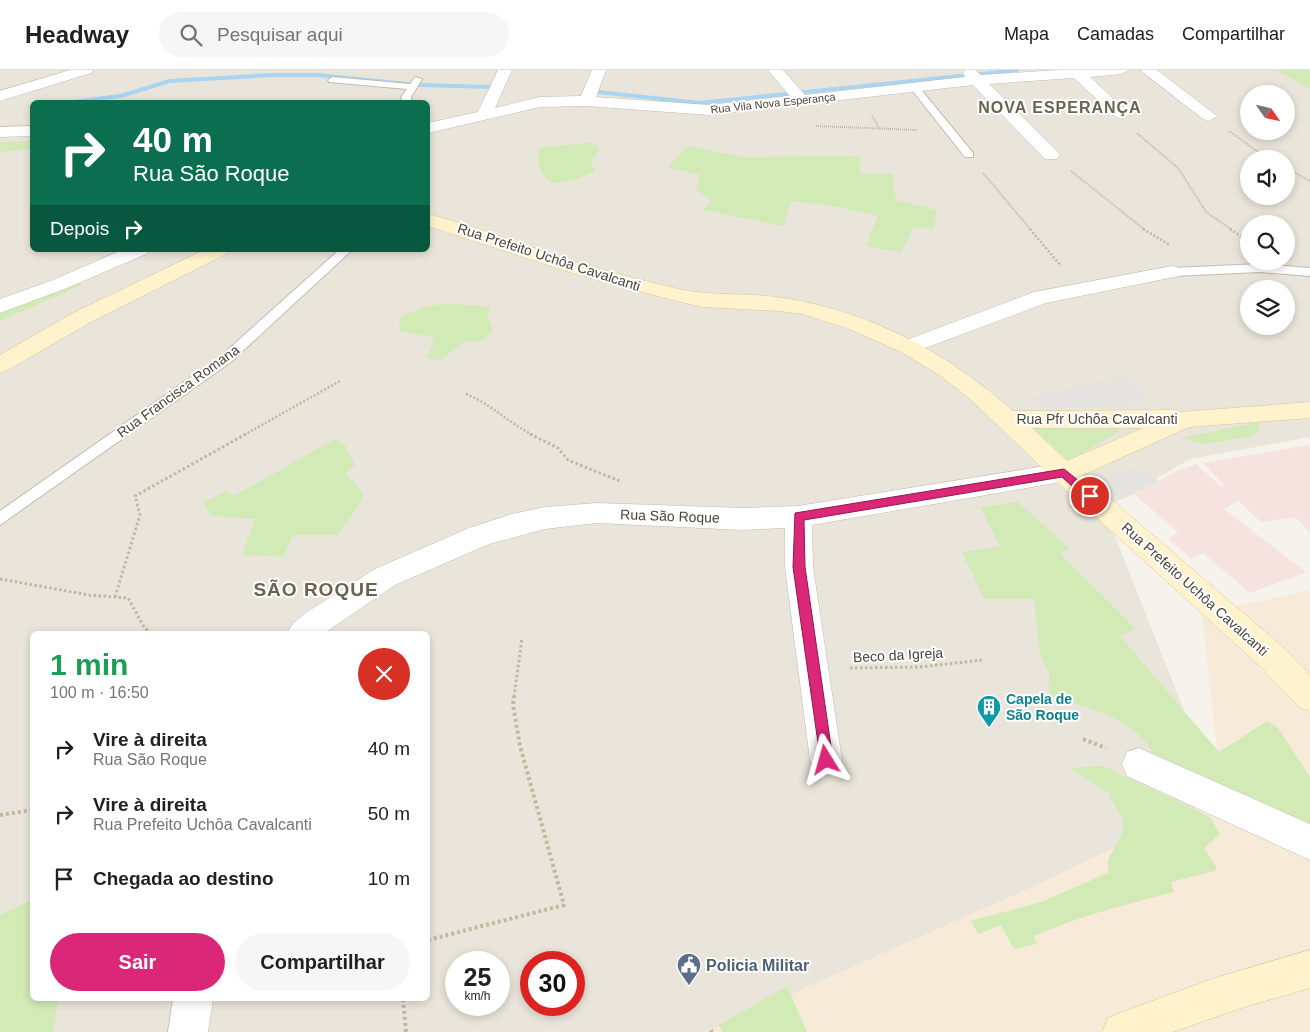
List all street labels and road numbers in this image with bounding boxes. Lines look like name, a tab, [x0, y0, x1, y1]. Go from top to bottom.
street label: Rua Vila Nova Esperança	[710, 90, 837, 116]
street label: Rua Prefeito Uchôa Cavalcanti	[455, 220, 643, 294]
street label: Rua Francisca Romana	[114, 341, 242, 441]
street label: Rua Pfr Uchôa Cavalcanti	[1016, 411, 1178, 427]
street label: Rua São Roque	[620, 506, 720, 526]
street label: Rua Prefeito Uchôa Cavalcanti	[1119, 519, 1271, 659]
street label: Beco da Igreja	[852, 645, 944, 665]

